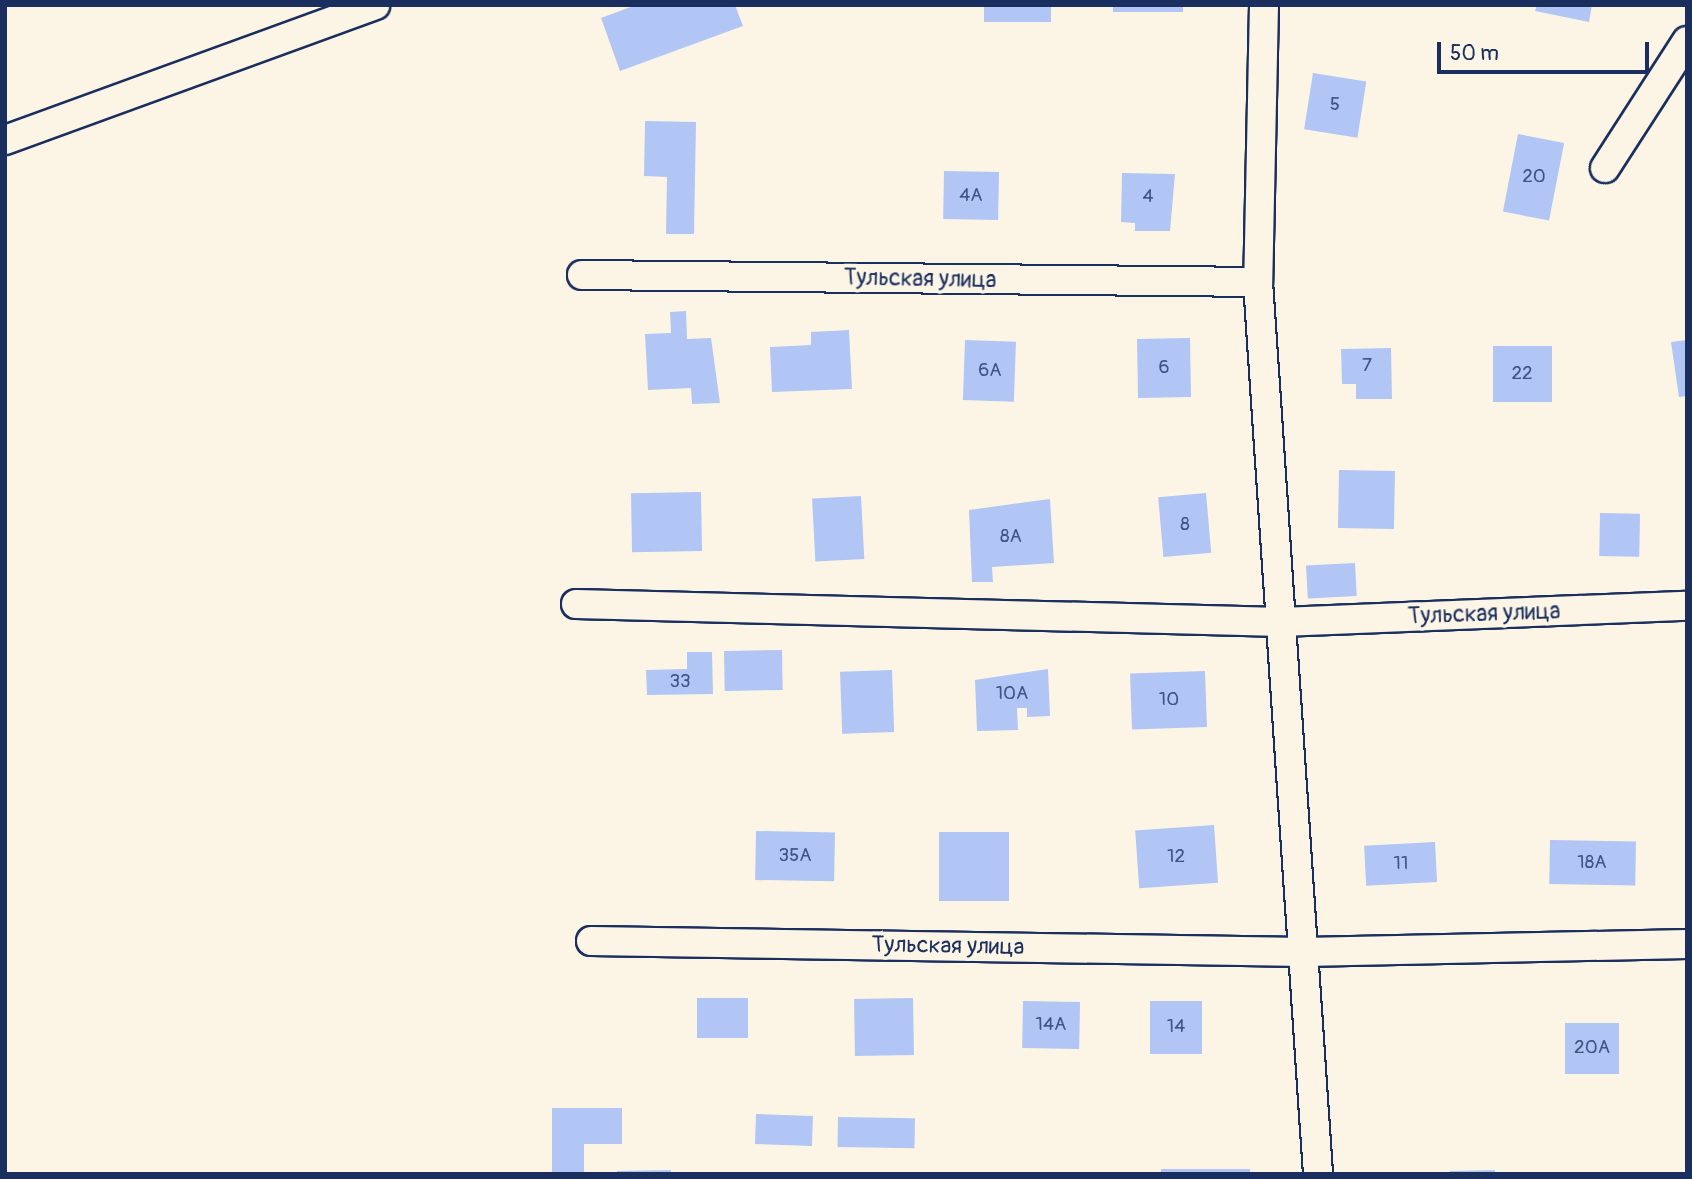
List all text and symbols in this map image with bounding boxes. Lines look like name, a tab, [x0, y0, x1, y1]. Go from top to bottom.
scale bar	[1440, 28, 1652, 72]
text: 50 m	[1450, 40, 1499, 67]
house number: 5	[1330, 94, 1340, 116]
house number: 20	[1522, 166, 1546, 188]
house number: 4А	[959, 185, 983, 207]
house number: 4	[1142, 186, 1154, 208]
street label: Тульская улица	[843, 264, 997, 294]
house number: 7	[1362, 355, 1372, 377]
house number: 6	[1158, 357, 1170, 379]
house number: 6А	[978, 360, 1002, 382]
house number: 22	[1511, 363, 1533, 385]
house number: 8	[1180, 514, 1190, 536]
house number: 8А	[1000, 526, 1022, 548]
street label: Тульская улица	[1407, 598, 1561, 630]
house number: 33	[669, 671, 691, 693]
house number: 10А	[996, 683, 1028, 705]
house number: 10	[1159, 689, 1179, 711]
house number: 35А	[778, 845, 812, 867]
house number: 12	[1167, 846, 1185, 868]
house number: 18А	[1577, 852, 1607, 874]
house number: 11	[1394, 853, 1408, 875]
street label: Тульская улица	[871, 931, 1025, 961]
house number: 14А	[1036, 1014, 1066, 1036]
house number: 14	[1167, 1016, 1185, 1038]
house number: 20А	[1574, 1037, 1610, 1059]

